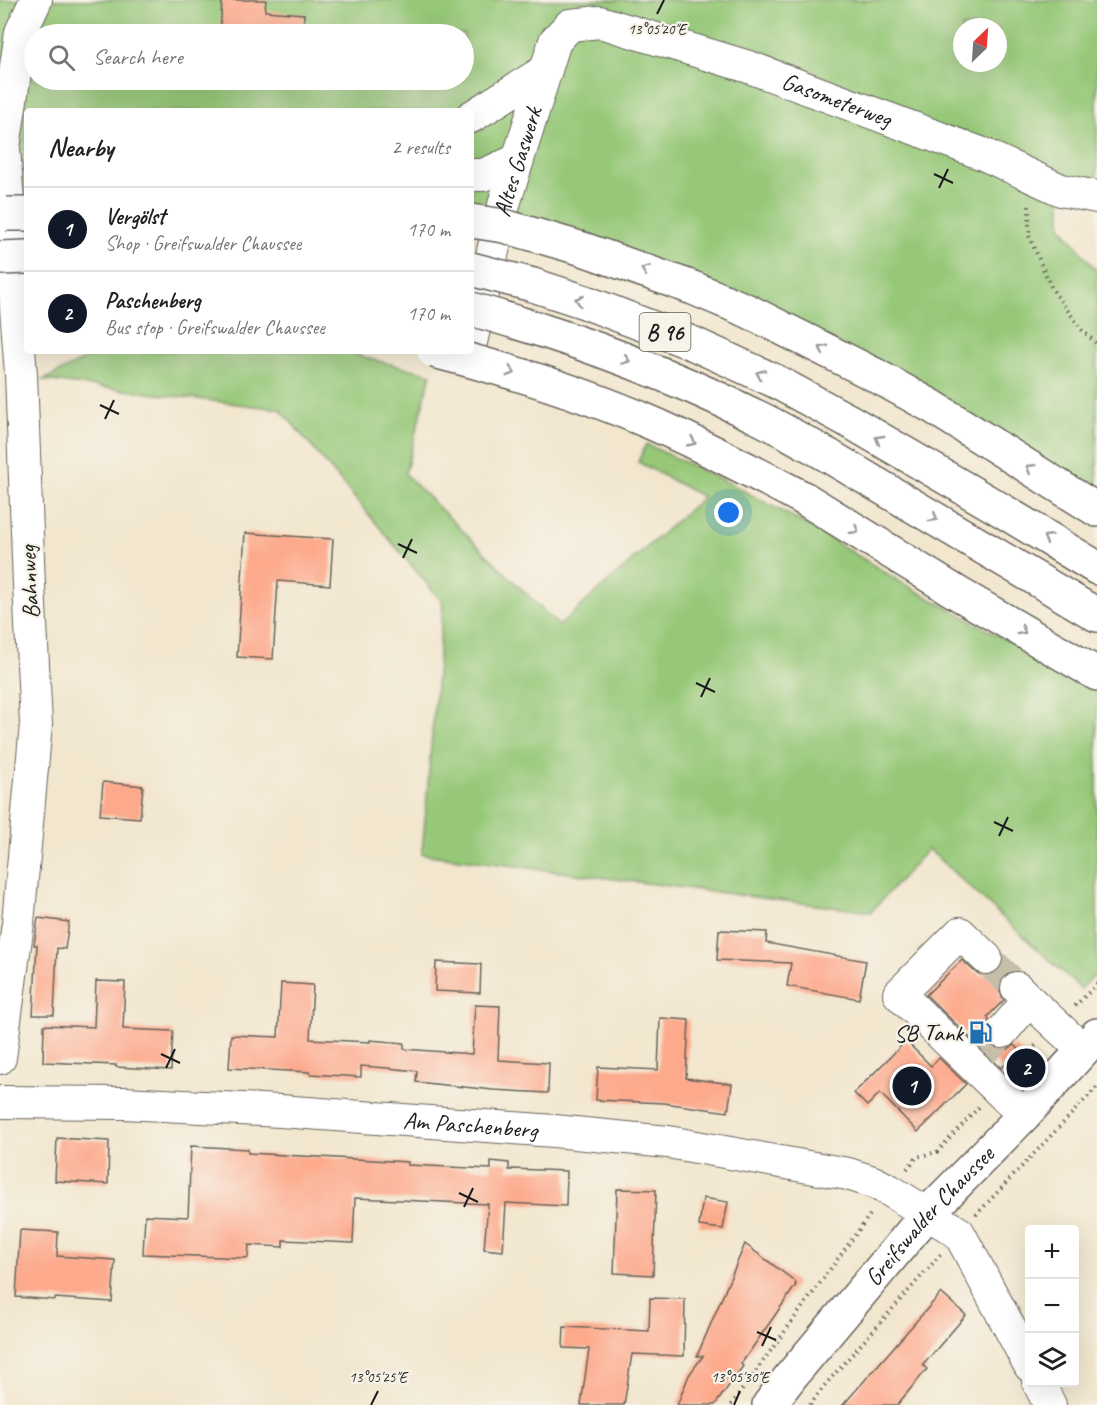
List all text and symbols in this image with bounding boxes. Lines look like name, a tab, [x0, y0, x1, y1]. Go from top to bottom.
north arrow	[953, 18, 1007, 72]
text: 13°05'20"E	[628, 20, 688, 39]
search box	[24, 24, 474, 90]
icon: search	[45, 41, 78, 74]
text: Search here	[93, 43, 183, 71]
street label: Gasometerweg	[778, 66, 897, 134]
street label: Altes Gaswerk	[487, 101, 549, 220]
text: Nearby	[48, 131, 113, 164]
text: 2 results	[391, 135, 450, 160]
text: Vergölst	[105, 203, 165, 231]
text: 1	[63, 217, 72, 242]
text: 170 m	[407, 217, 450, 242]
text: Shop · Greifswalder Chaussee	[105, 231, 301, 256]
one-way arrow	[640, 265, 651, 277]
text: Paschenberg	[105, 287, 201, 315]
one-way arrow	[574, 295, 585, 307]
text: 2	[63, 301, 72, 326]
text: 170 m	[407, 301, 450, 326]
road number: B 96	[640, 313, 690, 351]
text: Bus stop · Greifswalder Chaussee	[105, 315, 325, 340]
one-way arrow	[818, 345, 829, 356]
one-way arrow	[621, 352, 631, 365]
one-way arrow	[505, 365, 516, 377]
one-way arrow	[755, 369, 766, 381]
one-way arrow	[686, 435, 697, 447]
one-way arrow	[875, 435, 885, 446]
one-way arrow	[1025, 464, 1036, 475]
your location	[714, 498, 743, 527]
one-way arrow	[928, 511, 938, 523]
one-way arrow	[849, 522, 859, 534]
one-way arrow	[1043, 534, 1053, 545]
street label: Bahnweg	[12, 543, 46, 620]
one-way arrow	[1016, 623, 1026, 635]
place label: SB Tank	[894, 1018, 965, 1048]
fuel station icon: SB Tank	[968, 1020, 994, 1046]
pin: 2	[1006, 1046, 1046, 1090]
pin: 1	[892, 1064, 932, 1108]
street label: Am Paschenberg	[402, 1105, 541, 1145]
street label: Greifswalder Chaussee	[858, 1138, 1002, 1292]
map controls	[1025, 1225, 1079, 1387]
button: +	[1025, 1225, 1079, 1279]
button: −	[1025, 1279, 1079, 1333]
button: layers	[1025, 1333, 1079, 1387]
text: 13°05'25"E	[349, 1368, 409, 1387]
text: 13°05'30"E	[711, 1368, 771, 1387]

